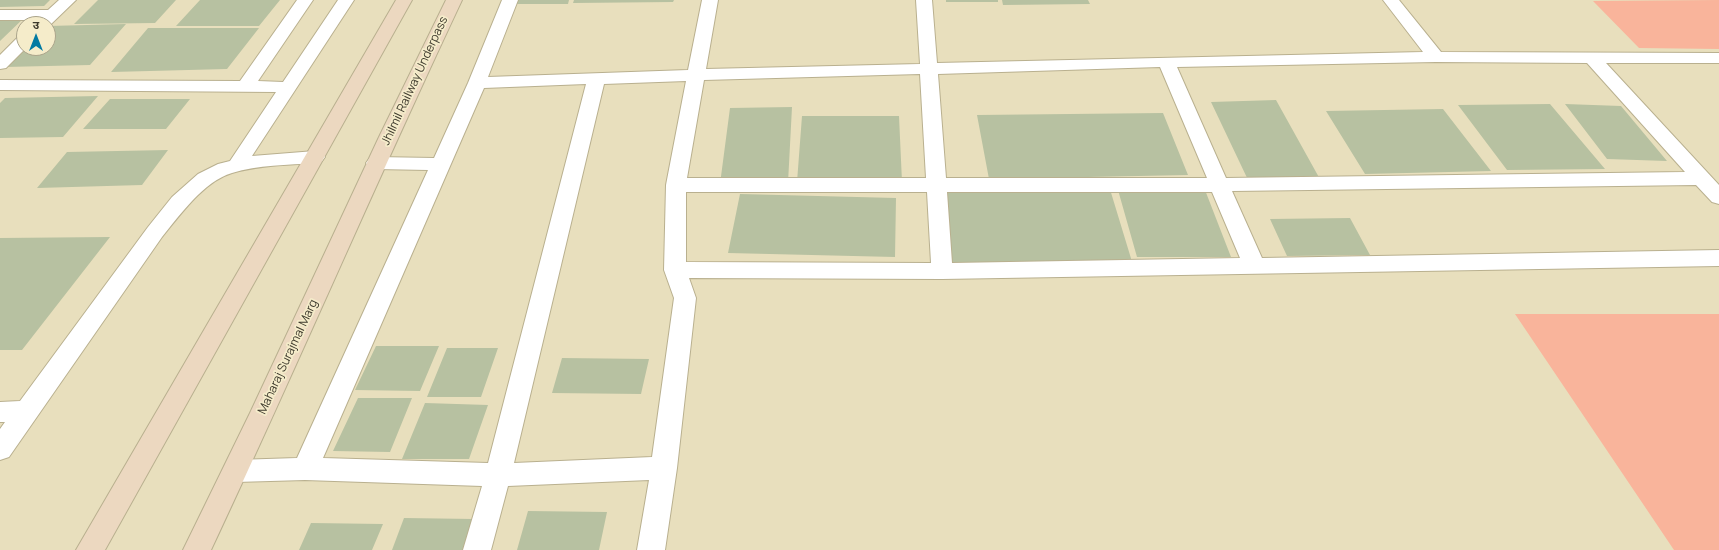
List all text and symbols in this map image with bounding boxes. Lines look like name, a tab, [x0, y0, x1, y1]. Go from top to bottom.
street label: Jhilmil Railway Underpass	[379, 14, 451, 148]
north arrow	[16, 16, 56, 56]
text: उ	[33, 17, 39, 32]
street label: Maharaj Surajmal Marg	[255, 297, 321, 417]

